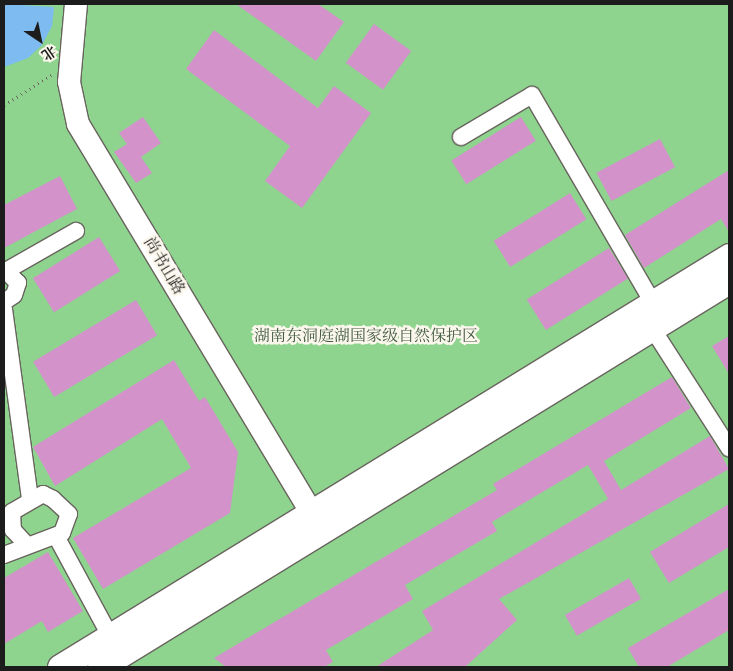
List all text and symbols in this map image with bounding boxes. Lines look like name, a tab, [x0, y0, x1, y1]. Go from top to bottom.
north arrow	[15, 15, 65, 65]
text: 北	[38, 42, 59, 64]
street label: 尚书山路	[139, 234, 189, 298]
park label: 湖南东洞庭湖国家级自然保护区	[254, 326, 478, 346]

